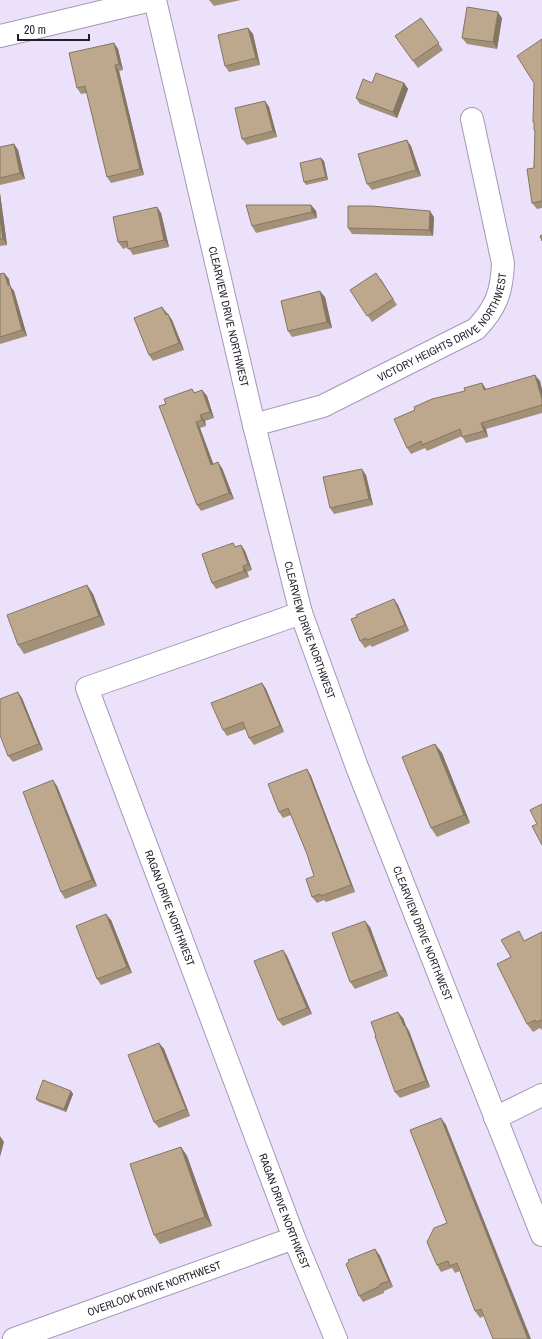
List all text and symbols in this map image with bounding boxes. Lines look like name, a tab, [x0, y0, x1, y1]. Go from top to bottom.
scale bar	[18, 16, 89, 42]
text: 20 m	[24, 22, 46, 38]
street label: CLEARVIEW DRIVE NORTHWEST	[206, 245, 252, 389]
street label: VICTORY HEIGHTS DRIVE NORTHWEST	[375, 272, 509, 384]
street label: CLEARVIEW DRIVE NORTHWEST	[281, 560, 339, 701]
street label: RAGAN DRIVE NORTHWEST	[142, 848, 198, 969]
street label: CLEARVIEW DRIVE NORTHWEST	[390, 864, 456, 1003]
street label: RAGAN DRIVE NORTHWEST	[256, 1151, 313, 1272]
street label: OVERLOOK DRIVE NORTHWEST	[85, 1258, 223, 1319]

